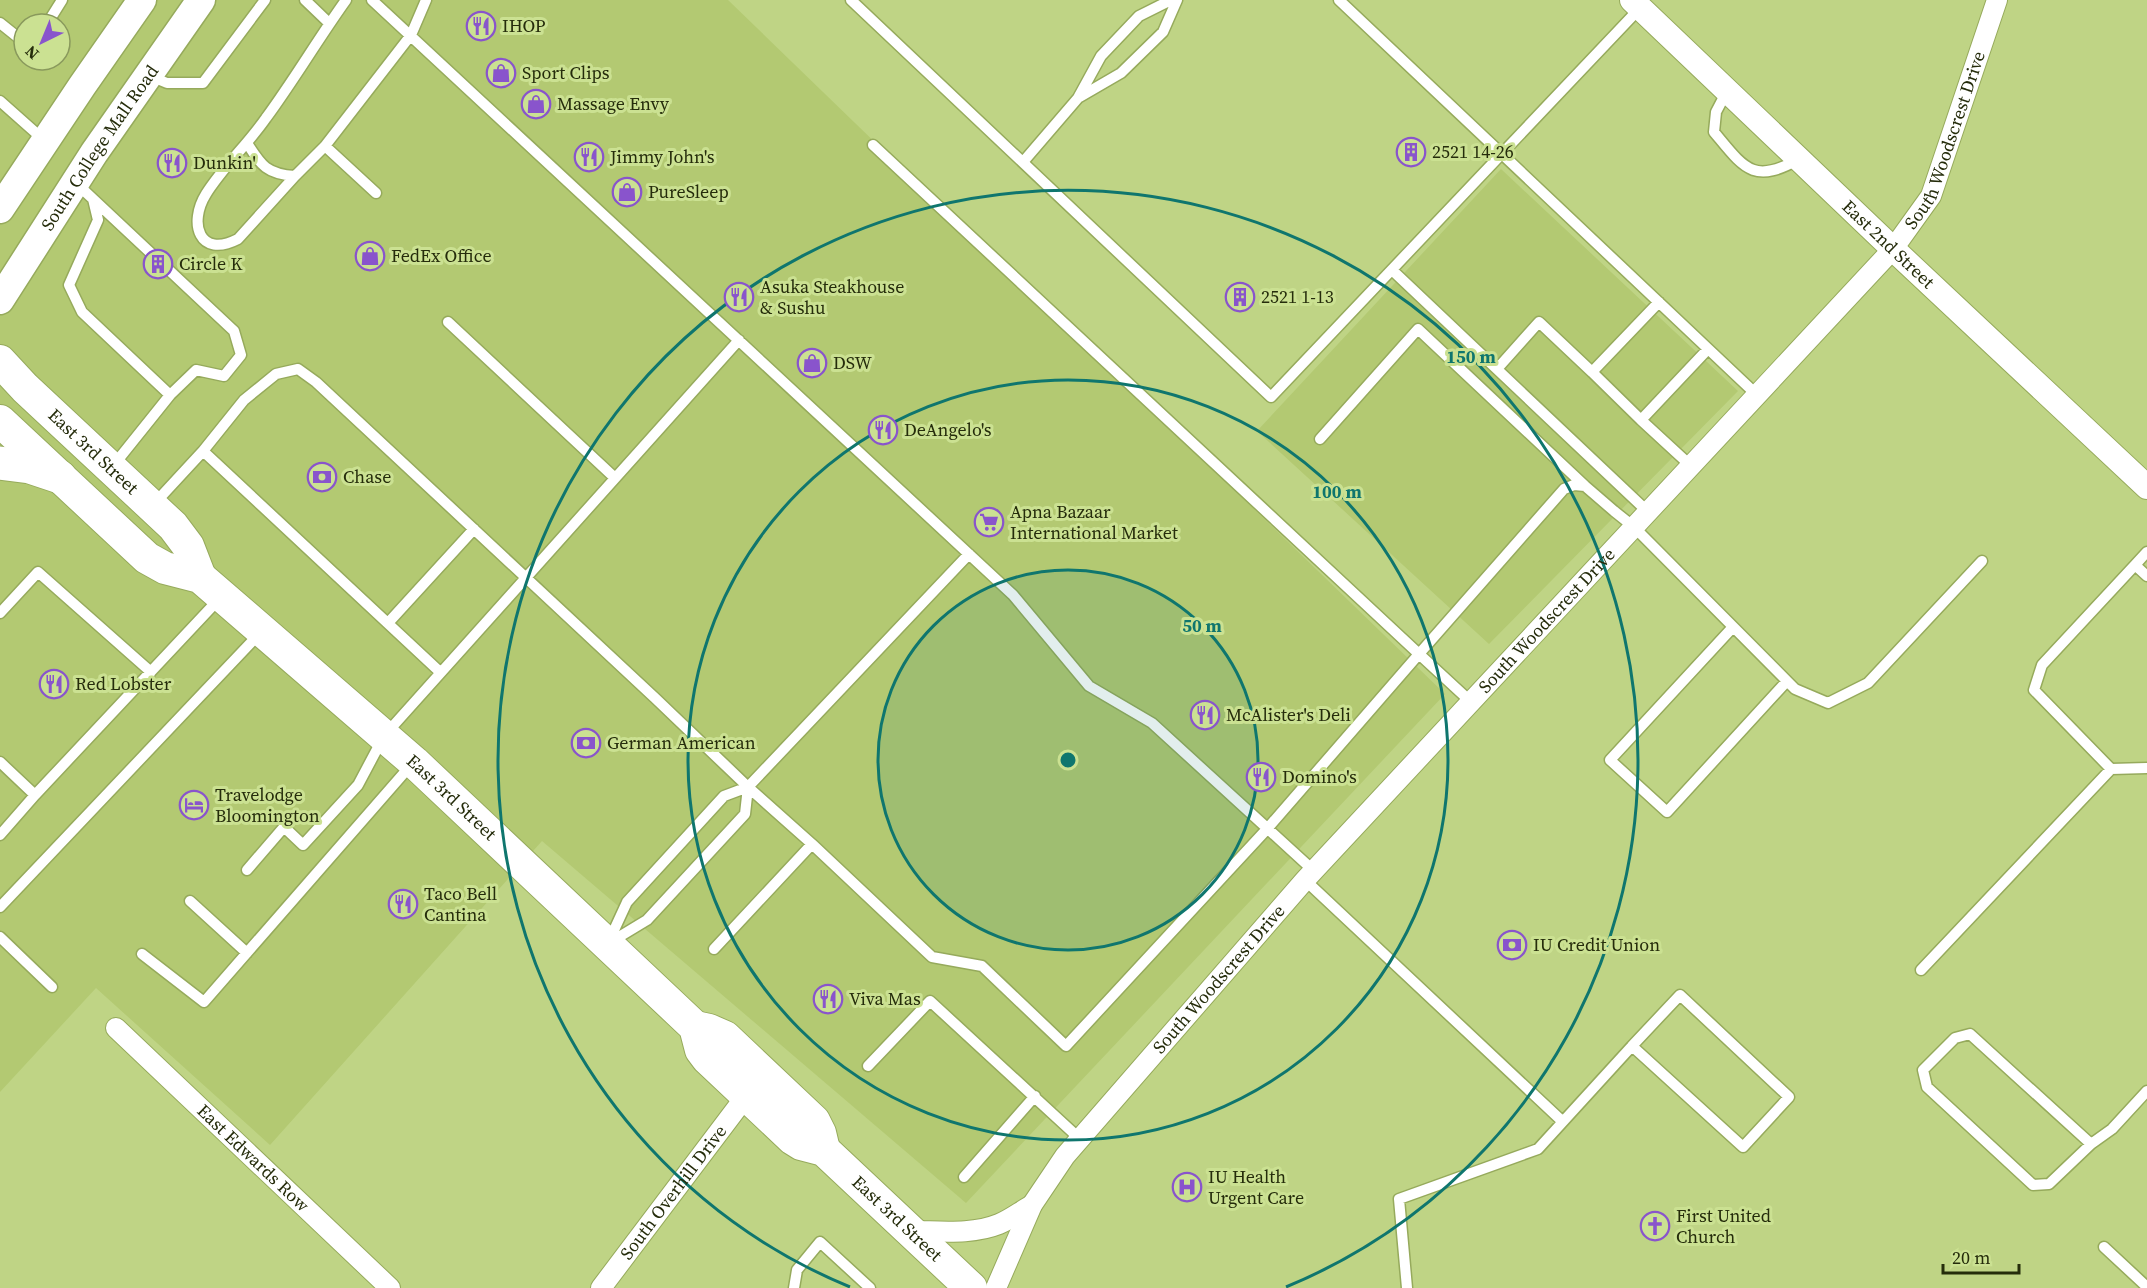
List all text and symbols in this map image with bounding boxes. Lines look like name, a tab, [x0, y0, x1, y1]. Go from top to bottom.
restaurant icon: IHOP	[465, 10, 497, 42]
north arrow	[12, 12, 72, 72]
place label: IHOP	[502, 13, 546, 38]
text: N	[20, 41, 44, 65]
street label: South Woodscrest Drive	[1898, 48, 1991, 234]
shop icon: Sport Clips	[485, 57, 517, 89]
street label: South College Mall Road	[35, 60, 164, 235]
place label: Sport Clips	[522, 60, 610, 85]
shop icon: Massage Envy	[520, 88, 552, 120]
place label: Massage Envy	[557, 91, 670, 116]
building icon: 2521 14-26	[1395, 136, 1427, 168]
place label: 2521 14-26	[1432, 139, 1514, 164]
restaurant icon: Jimmy John's	[573, 141, 605, 173]
place label: Jimmy John's	[609, 144, 715, 169]
restaurant icon: Dunkin'	[156, 147, 188, 179]
place label: Dunkin'	[193, 150, 256, 175]
shop icon: PureSleep	[611, 176, 643, 208]
place label: PureSleep	[648, 179, 729, 204]
street label: East 2nd Street	[1837, 194, 1940, 294]
shop icon: FedEx Office	[354, 240, 386, 272]
place label: FedEx Office	[391, 243, 492, 268]
building icon: Circle K	[142, 248, 174, 280]
place label: Circle K	[179, 251, 243, 276]
place label: Asuka Steakhouse & Sushu	[760, 274, 904, 320]
restaurant icon: Asuka Steakhouse & Sushu	[723, 281, 755, 313]
building icon: 2521 1-13	[1224, 281, 1256, 313]
place label: 2521 1-13	[1261, 284, 1334, 309]
text: 150 m	[1446, 344, 1496, 369]
shop icon: DSW	[796, 347, 828, 379]
place label: DSW	[833, 350, 872, 375]
street label: East 3rd Street	[43, 403, 144, 500]
restaurant icon: DeAngelo's	[867, 414, 899, 446]
place label: DeAngelo's	[904, 417, 992, 442]
bank icon: Chase	[306, 461, 338, 493]
place label: Chase	[343, 464, 391, 489]
text: 100 m	[1312, 479, 1362, 504]
place label: Apna Bazaar International Market	[1010, 499, 1178, 545]
supermarket icon: Apna Bazaar International Market	[973, 506, 1005, 538]
street label: South Woodscrest Drive	[1472, 542, 1620, 698]
text: 50 m	[1182, 613, 1222, 638]
restaurant icon: Red Lobster	[38, 668, 70, 700]
place label: Red Lobster	[75, 671, 172, 696]
restaurant icon: McAlister's Deli	[1189, 699, 1221, 731]
place label: McAlister's Deli	[1226, 702, 1351, 727]
bank icon: German American	[570, 727, 602, 759]
place label: German American	[607, 730, 756, 755]
street label: East 3rd Street	[401, 748, 502, 846]
centre of rings	[1058, 750, 1078, 770]
restaurant icon: Domino's	[1245, 761, 1277, 793]
place label: Domino's	[1282, 764, 1357, 789]
place label: Travelodge Bloomington	[215, 782, 320, 828]
hotel icon: Travelodge Bloomington	[178, 789, 210, 821]
place label: Taco Bell Cantina	[424, 881, 497, 927]
restaurant icon: Taco Bell Cantina	[387, 888, 419, 920]
street label: South Woodscrest Drive	[1147, 899, 1290, 1059]
bank icon: IU Credit Union	[1496, 929, 1528, 961]
place label: IU Credit Union	[1533, 932, 1660, 957]
restaurant icon: Viva Mas	[812, 983, 844, 1015]
place label: Viva Mas	[849, 986, 921, 1011]
street label: East Edwards Row	[192, 1098, 315, 1217]
street label: South Overhill Drive	[614, 1119, 732, 1265]
place label: IU Health Urgent Care	[1208, 1164, 1304, 1210]
street label: East 3rd Street	[847, 1170, 948, 1267]
hospital icon: IU Health Urgent Care	[1171, 1171, 1203, 1203]
place label: First United Church	[1676, 1203, 1771, 1249]
church icon: First United Church	[1639, 1210, 1671, 1242]
scale bar	[1943, 1237, 2020, 1275]
text: 20 m	[1952, 1245, 1990, 1270]

